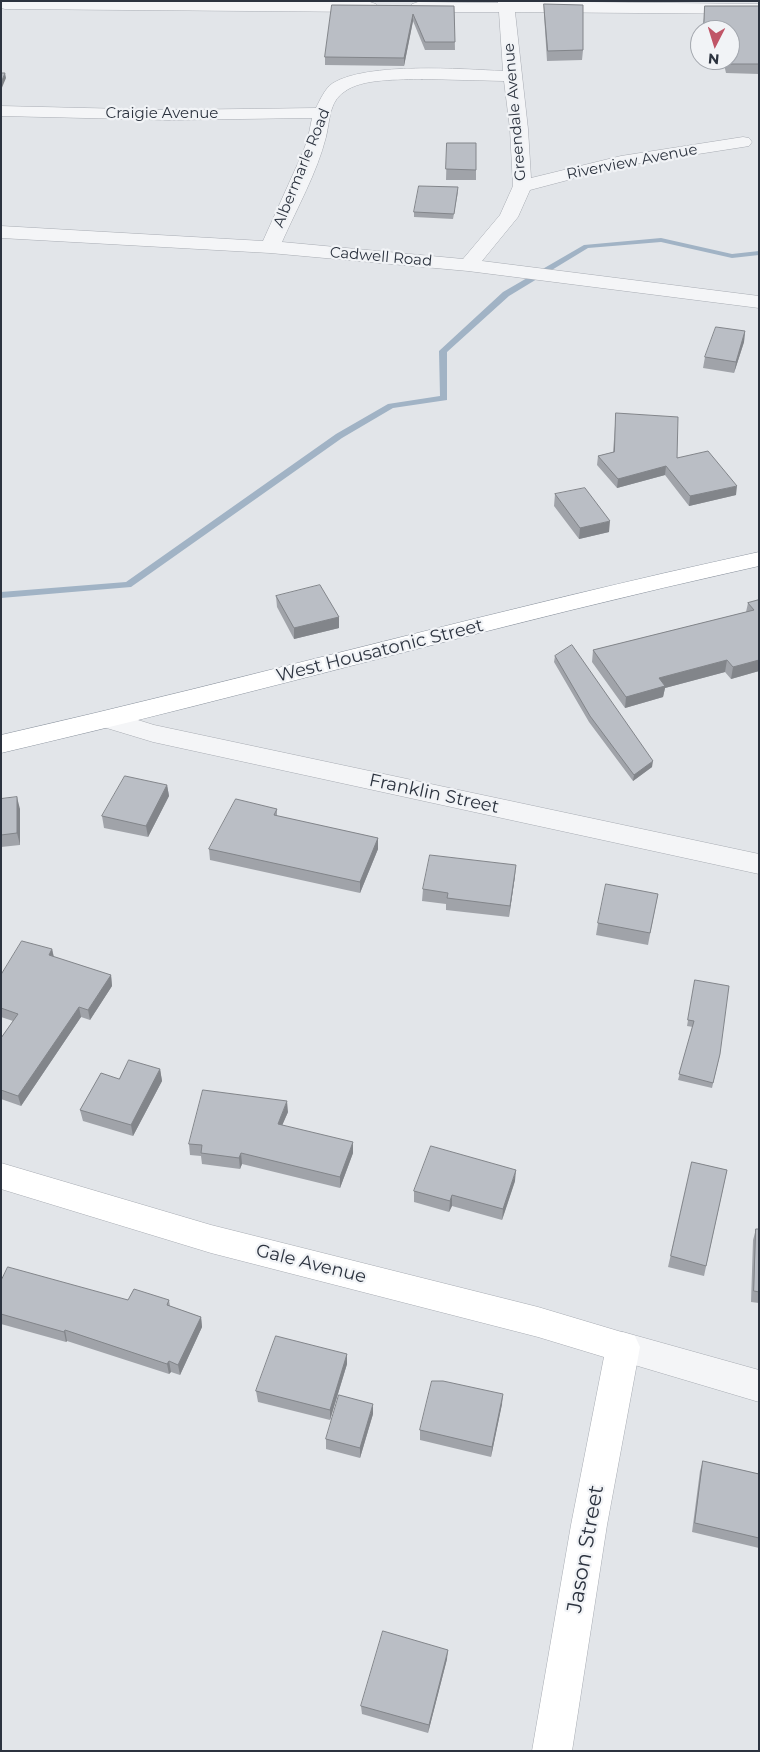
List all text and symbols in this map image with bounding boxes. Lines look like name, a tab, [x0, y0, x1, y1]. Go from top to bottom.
north arrow	[690, 20, 740, 70]
street label: Greendale Avenue	[500, 42, 530, 182]
text: N	[707, 49, 720, 68]
street label: Craigie Avenue	[106, 105, 218, 123]
street label: Albermarle Road	[270, 106, 334, 230]
street label: Riverview Avenue	[565, 140, 699, 184]
street label: Cadwell Road	[329, 244, 433, 270]
street label: West Housatonic Street	[274, 615, 486, 687]
street label: Franklin Street	[367, 770, 501, 818]
street label: Gale Avenue	[254, 1240, 368, 1288]
street label: Jason Street	[562, 1483, 610, 1615]

